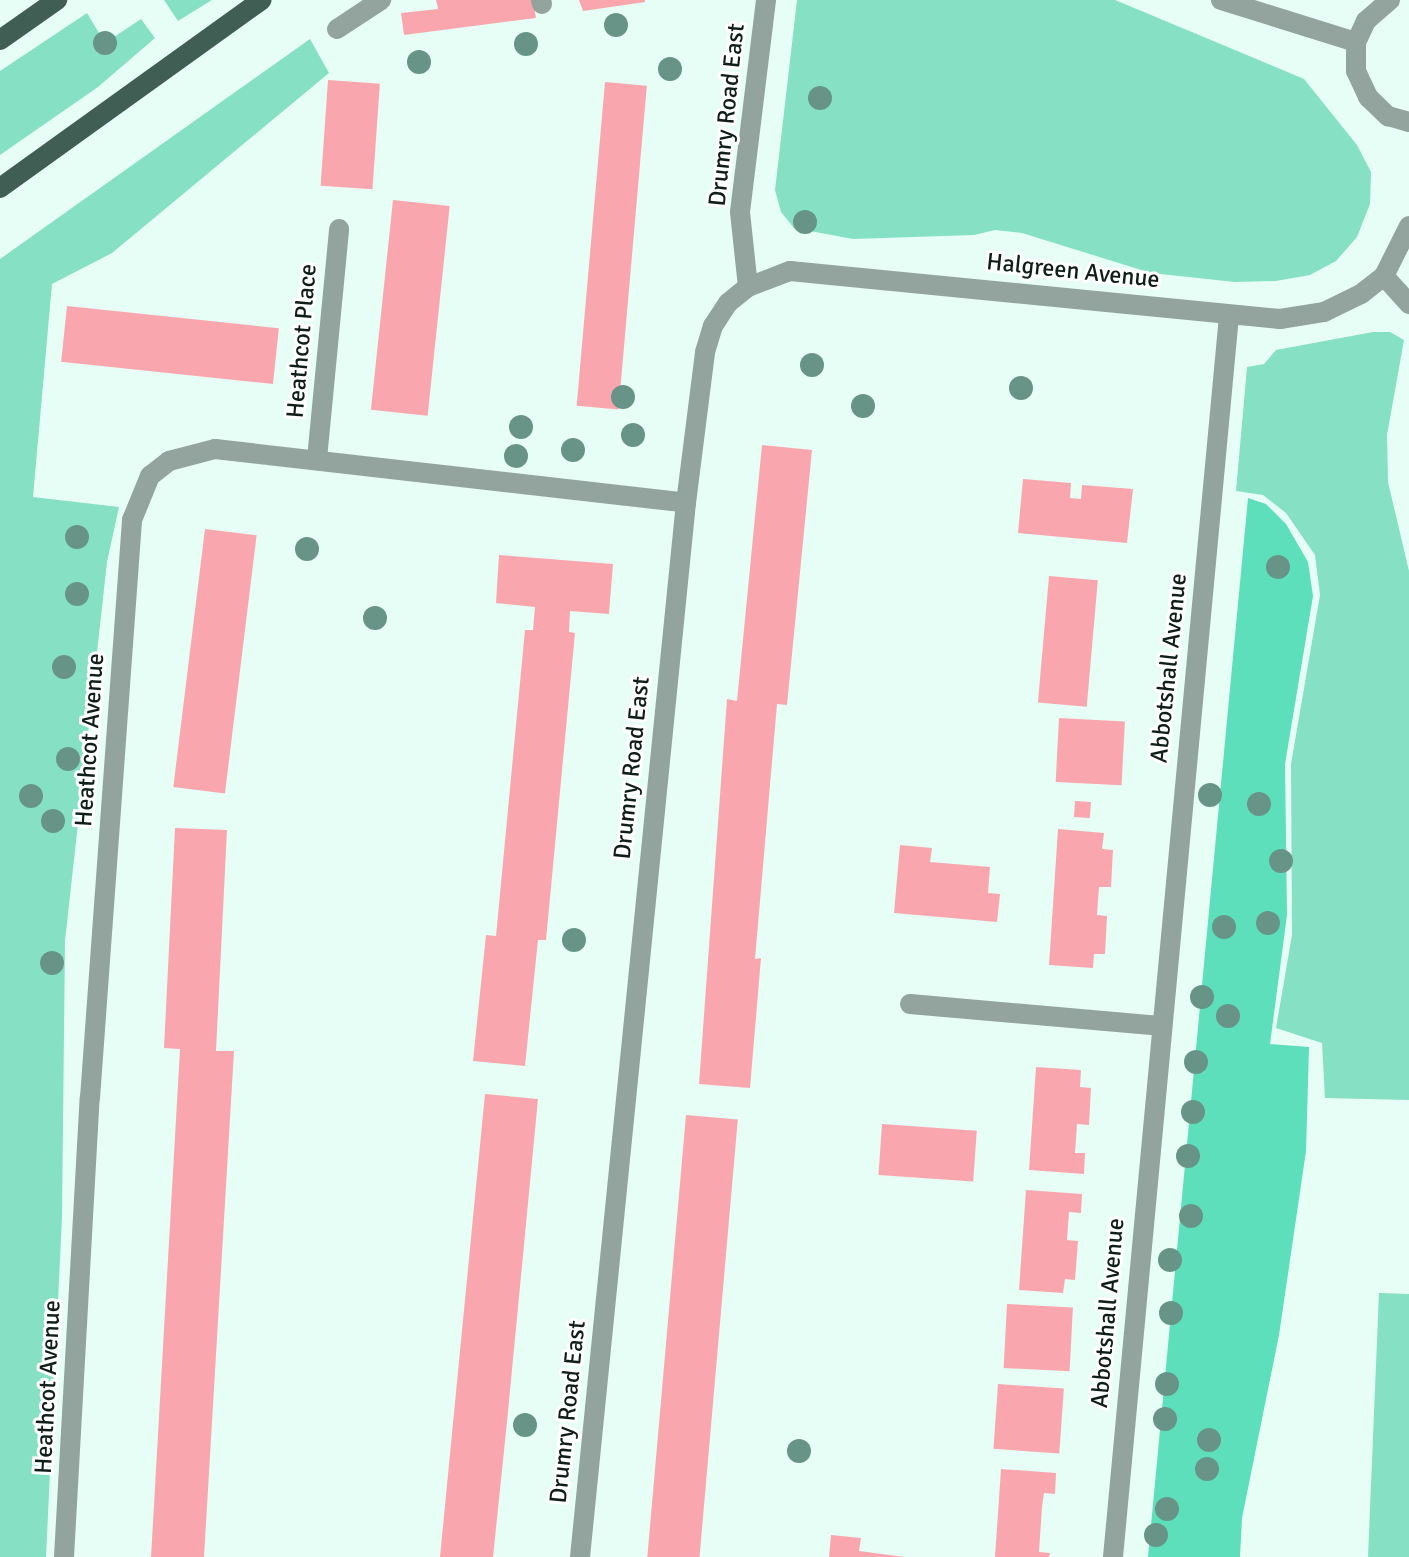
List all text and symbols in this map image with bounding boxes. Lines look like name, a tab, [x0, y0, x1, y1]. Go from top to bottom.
street label: Drumry Road East	[703, 22, 751, 208]
street label: Halgreen Avenue	[985, 248, 1161, 294]
street label: Heathcot Place	[281, 263, 323, 419]
street label: Abbotshall Avenue	[1145, 572, 1193, 764]
street label: Heathcot Avenue	[70, 652, 110, 828]
street label: Drumry Road East	[608, 675, 656, 861]
street label: Abbotshall Avenue	[1085, 1217, 1131, 1409]
street label: Heathcot Avenue	[29, 1299, 67, 1475]
street label: Drumry Road East	[544, 1319, 592, 1505]

